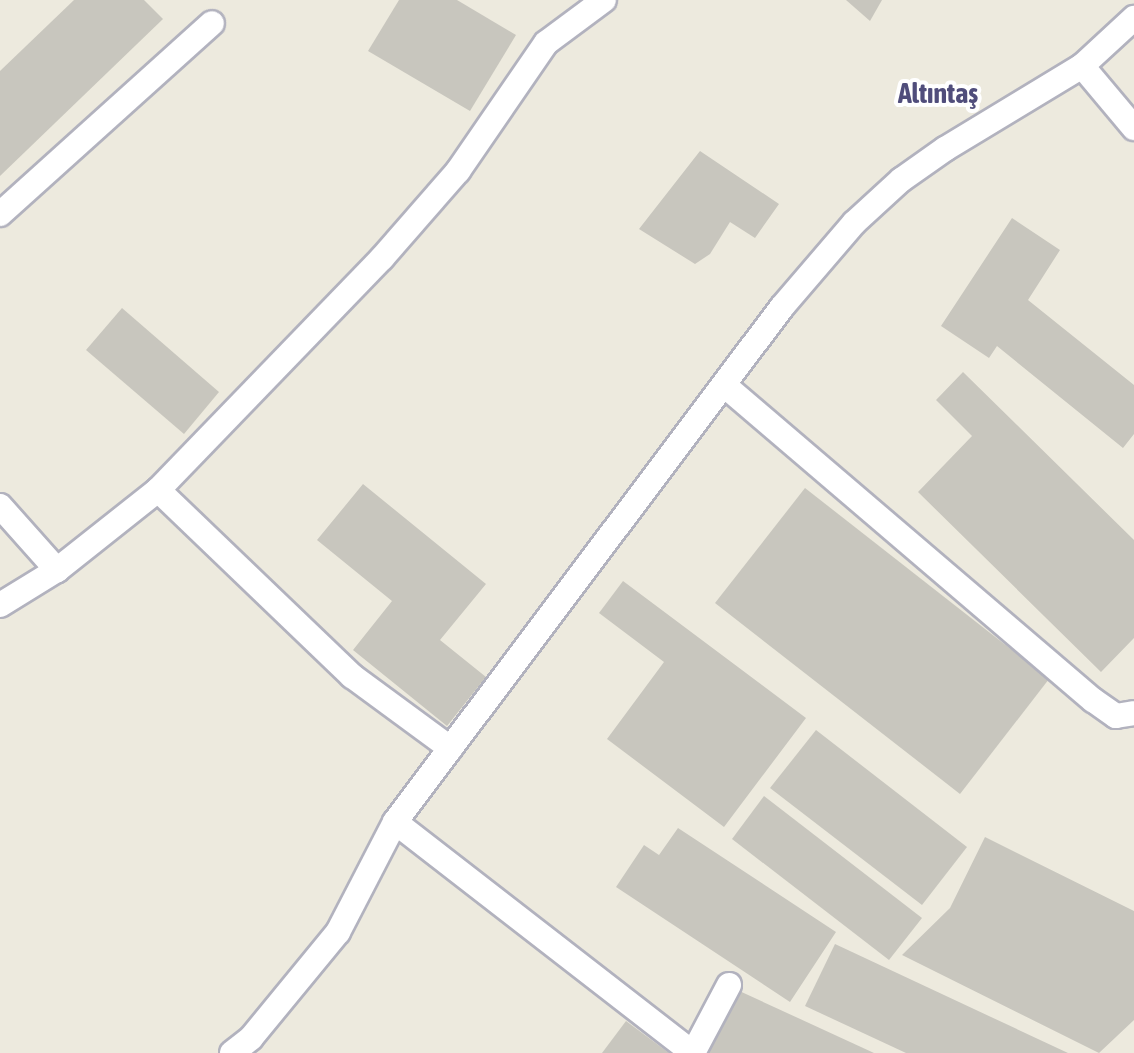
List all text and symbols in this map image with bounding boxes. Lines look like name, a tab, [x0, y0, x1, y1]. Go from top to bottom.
district label: Altıntaş	[898, 76, 978, 110]

